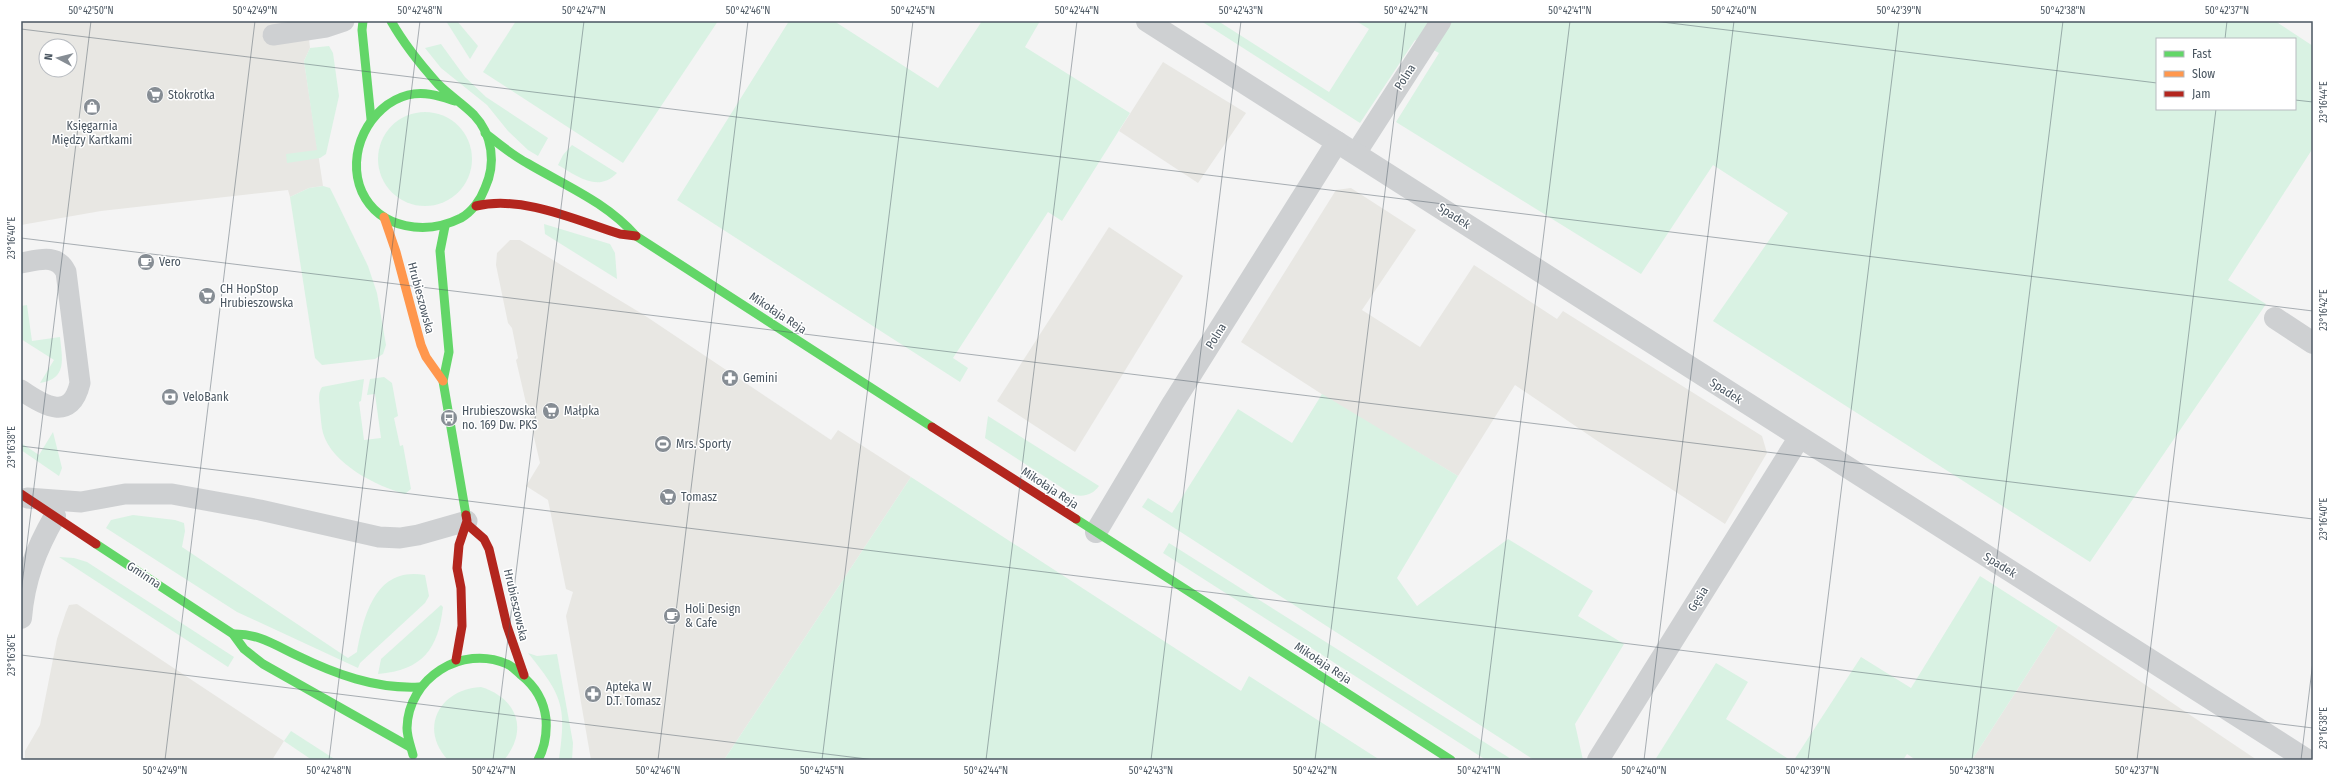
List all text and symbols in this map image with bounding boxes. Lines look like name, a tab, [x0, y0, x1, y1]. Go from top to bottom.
text: 50°42'50"N	[68, 5, 114, 17]
text: 50°42'49"N	[233, 5, 277, 17]
text: 50°42'48"N	[398, 5, 442, 17]
text: 50°42'47"N	[562, 5, 606, 17]
text: 50°42'46"N	[726, 5, 770, 17]
text: 50°42'45"N	[891, 5, 935, 17]
text: 50°42'44"N	[1055, 5, 1099, 17]
text: 50°42'43"N	[1219, 5, 1263, 17]
text: 50°42'42"N	[1384, 5, 1428, 17]
text: 50°42'41"N	[1548, 5, 1592, 17]
text: 50°42'40"N	[1711, 5, 1757, 17]
text: 50°42'39"N	[1877, 5, 1921, 17]
text: 50°42'38"N	[2041, 5, 2085, 17]
text: 50°42'37"N	[2205, 5, 2249, 17]
north arrow	[38, 38, 78, 78]
legend	[2156, 38, 2296, 110]
text: Fast	[2192, 47, 2211, 61]
text: N	[42, 53, 55, 61]
street label: Polna	[1392, 62, 1418, 92]
text: Slow	[2192, 67, 2215, 81]
text: 23°16'44"E	[2318, 81, 2330, 123]
supermarket icon: Stokrotka	[145, 85, 165, 105]
text: Jam	[2192, 87, 2210, 101]
place label: Stokrotka	[168, 88, 215, 102]
shop icon: Księgarnia Między Kartkami	[82, 97, 102, 117]
place label: Księgarnia Między Kartkami	[52, 119, 132, 147]
street label: Spadek	[1435, 200, 1473, 232]
text: 23°16'40"E	[6, 217, 18, 259]
cafe icon: Vero	[136, 252, 156, 272]
place label: Vero	[159, 255, 181, 269]
street label: Hrubieszowska	[405, 261, 437, 335]
place label: CH HopStop Hrubieszowska	[220, 282, 294, 310]
supermarket icon: CH HopStop Hrubieszowska	[197, 286, 217, 306]
street label: Mikołaja Reja	[747, 289, 809, 337]
text: 23°16'42"E	[2318, 289, 2330, 331]
street label: Polna	[1203, 320, 1229, 351]
pharmacy icon: Gemini	[720, 368, 740, 388]
place label: Gemini	[743, 371, 777, 385]
street label: Spadek	[1707, 375, 1745, 407]
bank icon: VeloBank	[160, 387, 180, 407]
place label: VeloBank	[183, 390, 229, 404]
supermarket icon: Małpka	[541, 401, 561, 421]
place label: Hrubieszowska no. 169 Dw. PKS	[462, 404, 537, 432]
place label: Małpka	[564, 404, 600, 418]
bus stop icon: Hrubieszowska no. 169 Dw. PKS	[439, 408, 459, 428]
text: 23°16'38"E	[6, 426, 18, 468]
sports icon: Mrs. Sporty	[653, 434, 673, 454]
place label: Mrs. Sporty	[676, 437, 732, 451]
street label: Mikołaja Reja	[1019, 464, 1081, 512]
supermarket icon: Tomasz	[658, 487, 678, 507]
place label: Tomasz	[681, 490, 717, 504]
text: 23°16'40"E	[2318, 498, 2330, 540]
street label: Spadek	[1981, 550, 2019, 581]
street label: Gminna	[124, 559, 164, 591]
street label: Hrubieszowska	[501, 568, 531, 642]
street label: Gęsia	[1685, 584, 1711, 614]
place label: Holi Design & Cafe	[685, 602, 741, 630]
cafe icon: Holi Design & Cafe	[662, 606, 682, 626]
text: 23°16'36"E	[6, 634, 18, 676]
street label: Mikołaja Reja	[1292, 639, 1354, 687]
place label: Apteka W D.T. Tomasz	[606, 680, 661, 708]
pharmacy icon: Apteka W D.T. Tomasz	[583, 684, 603, 704]
text: 23°16'38"E	[2318, 707, 2330, 749]
text: 50°42'49"N	[143, 765, 187, 777]
text: 50°42'48"N	[307, 765, 351, 777]
text: 50°42'47"N	[472, 765, 516, 777]
text: 50°42'46"N	[636, 765, 680, 777]
text: 50°42'45"N	[800, 765, 844, 777]
text: 50°42'44"N	[964, 765, 1008, 777]
text: 50°42'43"N	[1129, 765, 1173, 777]
text: 50°42'42"N	[1293, 765, 1337, 777]
text: 50°42'41"N	[1457, 765, 1501, 777]
text: 50°42'40"N	[1621, 765, 1667, 777]
text: 50°42'39"N	[1786, 765, 1830, 777]
text: 50°42'38"N	[1950, 765, 1994, 777]
text: 50°42'37"N	[2115, 765, 2159, 777]

